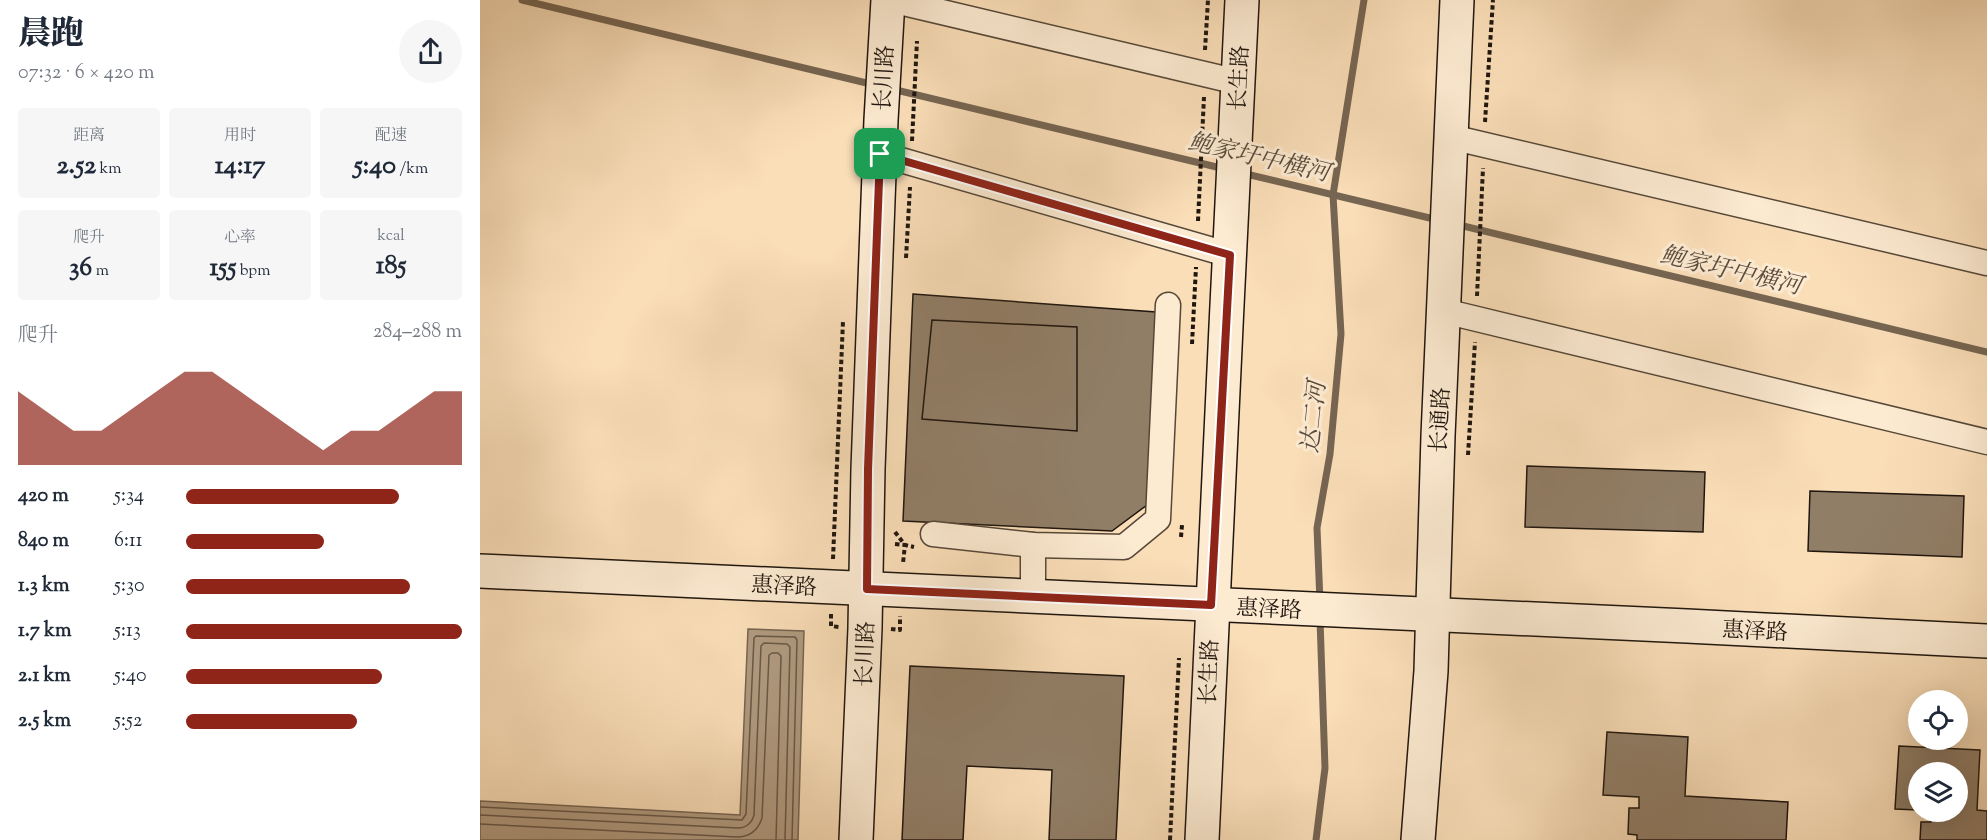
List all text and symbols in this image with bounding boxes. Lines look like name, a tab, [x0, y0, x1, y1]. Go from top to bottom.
text: 晨跑	[18, 12, 84, 60]
button: share	[399, 20, 462, 83]
street label: 长川路	[868, 44, 904, 112]
street label: 长生路	[1223, 44, 1259, 112]
text: 07:32 · 6 × 420 m	[18, 59, 155, 88]
text: 距离	[73, 125, 105, 148]
text: 用时	[224, 125, 256, 148]
text: 配速	[375, 125, 407, 148]
water label: 鲍家圩中横河	[1185, 126, 1336, 193]
pin	[854, 128, 905, 179]
icon: arrive	[863, 137, 896, 170]
text: 2.52	[56, 148, 96, 185]
text: 14:17	[215, 148, 265, 185]
text: 5:40	[354, 148, 396, 185]
text: km	[96, 158, 122, 181]
text: /km	[396, 158, 428, 181]
text: kcal	[377, 225, 405, 248]
text: 爬升	[73, 227, 105, 250]
text: 心率	[224, 227, 256, 250]
water label: 鲍家圩中横河	[1657, 239, 1808, 306]
text: 185	[376, 248, 406, 285]
text: 36	[69, 250, 92, 287]
text: 155	[210, 250, 236, 287]
text: m	[92, 260, 109, 283]
text: bpm	[236, 260, 270, 283]
text: 284–288 m	[373, 318, 462, 347]
text: 爬升	[18, 322, 58, 351]
water label: 达二河	[1294, 376, 1336, 455]
street label: 长通路	[1424, 386, 1460, 454]
text: 420 m	[18, 482, 69, 511]
text: 5:34	[114, 482, 144, 511]
text: 840 m	[18, 527, 69, 556]
text: 6:11	[114, 527, 143, 556]
street label: 惠泽路	[750, 570, 818, 606]
text: 1.3 km	[18, 572, 70, 601]
text: 5:30	[114, 572, 145, 601]
street label: 惠泽路	[1235, 593, 1303, 629]
street label: 惠泽路	[1721, 615, 1789, 651]
text: 1.7 km	[18, 617, 72, 646]
text: 5:13	[114, 617, 141, 646]
street label: 长川路	[850, 621, 884, 688]
street label: 长生路	[1194, 639, 1228, 706]
text: 2.1 km	[18, 662, 71, 691]
text: 5:40	[114, 662, 147, 691]
map controls	[1908, 690, 1968, 822]
button: locate	[1908, 690, 1968, 750]
text: 2.5 km	[18, 707, 71, 736]
text: 5:52	[114, 707, 142, 736]
button: layers	[1908, 762, 1968, 822]

